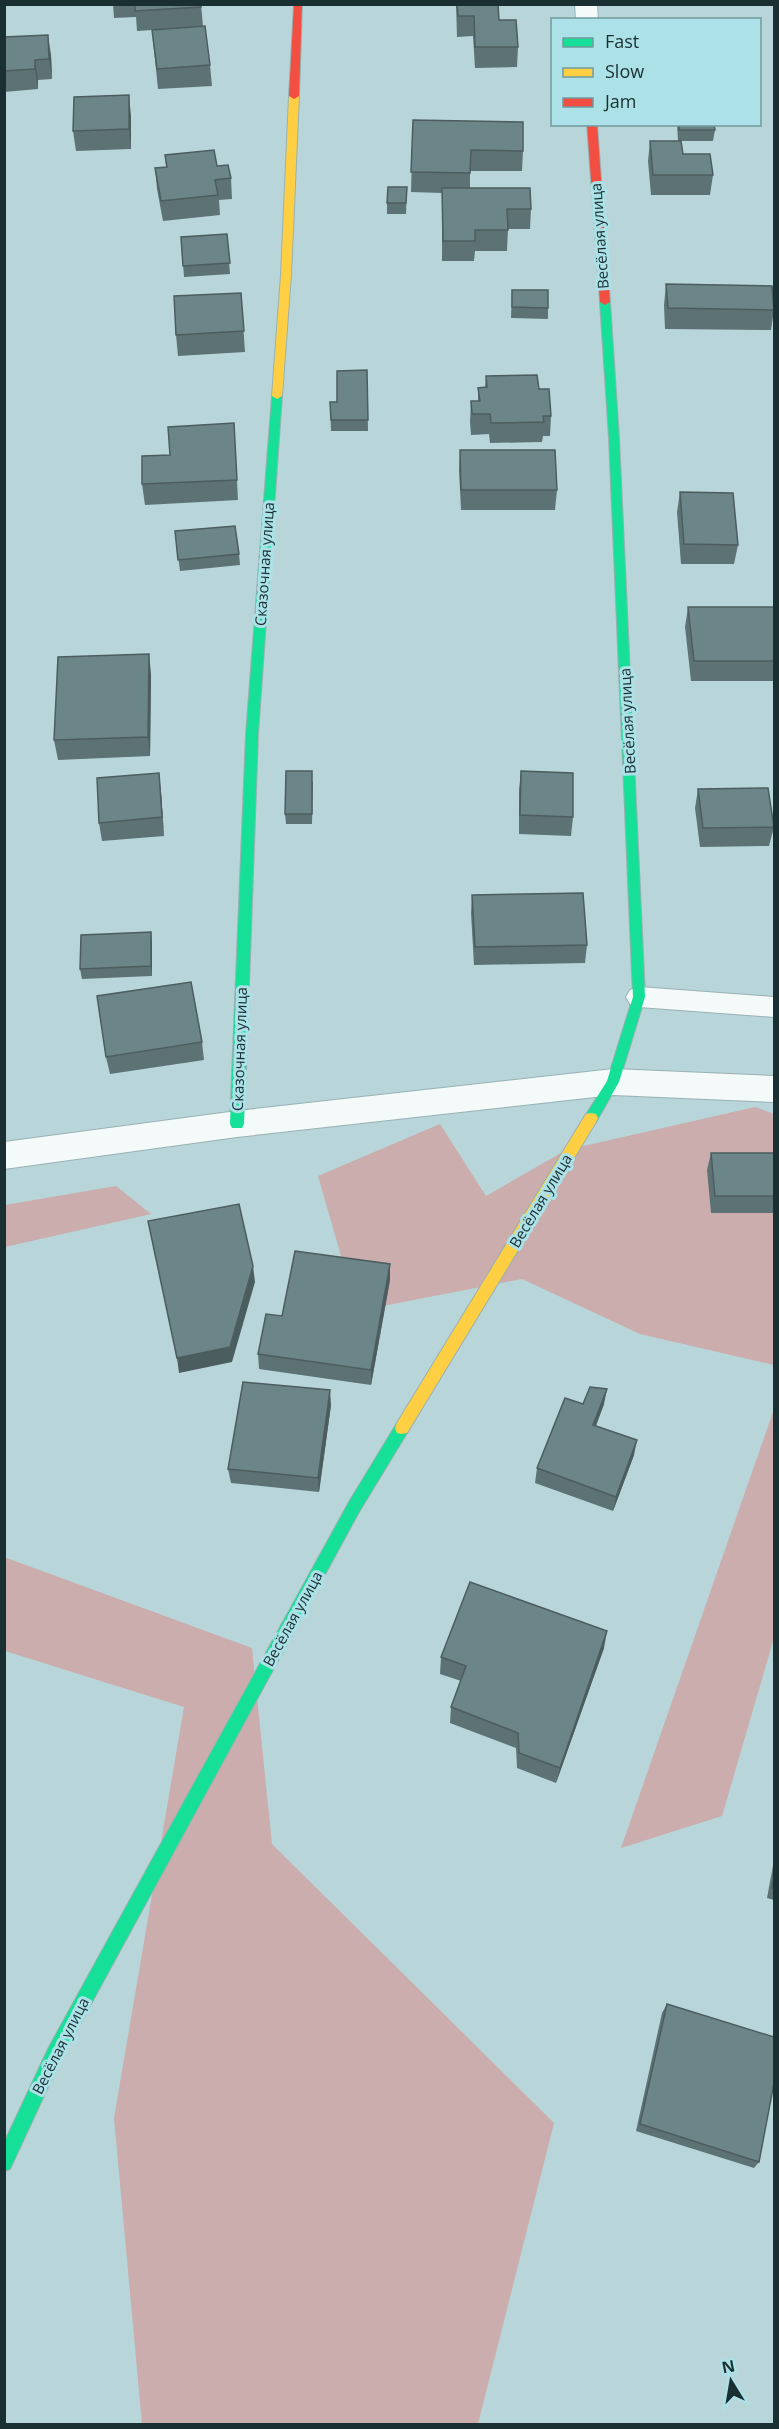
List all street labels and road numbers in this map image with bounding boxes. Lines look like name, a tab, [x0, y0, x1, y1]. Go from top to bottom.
street label: Весёлая улица	[585, 182, 613, 290]
street label: Сказочная улица	[250, 501, 278, 627]
street label: Весёлая улица	[614, 668, 640, 775]
street label: Сказочная улица	[227, 986, 251, 1111]
street label: Весёлая улица	[504, 1150, 576, 1251]
street label: Весёлая улица	[258, 1567, 327, 1670]
street label: Весёлая улица	[27, 1994, 93, 2097]

